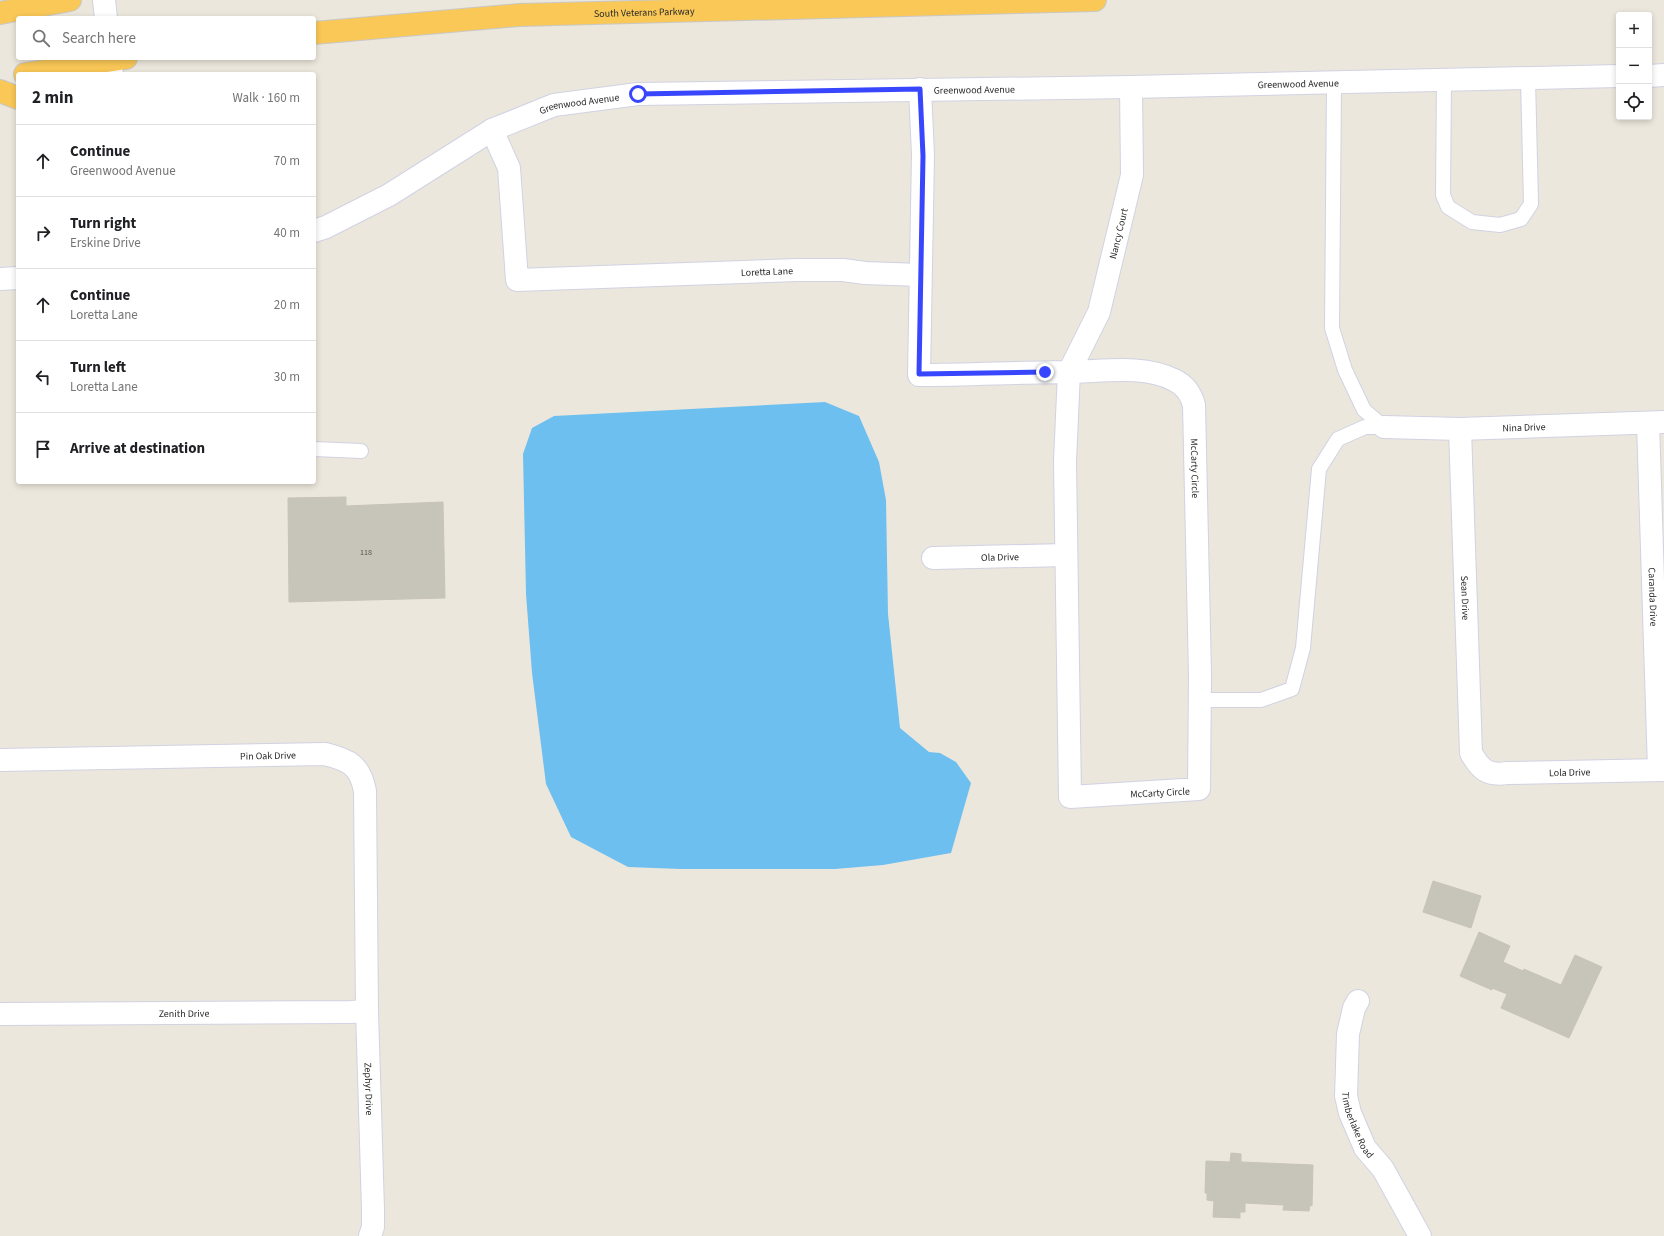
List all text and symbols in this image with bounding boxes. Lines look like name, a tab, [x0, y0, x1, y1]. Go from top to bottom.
street label: South Veterans Parkway	[594, 4, 695, 21]
map controls	[1616, 12, 1652, 120]
button: +	[1616, 12, 1652, 48]
search box	[16, 16, 316, 60]
icon: search	[30, 27, 52, 49]
text: Search here	[62, 28, 136, 49]
button: −	[1616, 48, 1652, 84]
street label: Greenwood Avenue	[1257, 76, 1339, 92]
street label: Greenwood Avenue	[934, 83, 1015, 98]
button: locate	[1616, 84, 1652, 120]
route start	[629, 85, 647, 103]
text: 2 min	[32, 86, 73, 110]
text: Walk · 160 m	[232, 89, 300, 107]
street label: Greenwood Avenue	[537, 91, 620, 118]
text: Continue	[70, 141, 130, 162]
icon: ahead	[32, 150, 54, 172]
text: 70 m	[274, 152, 300, 170]
text: Greenwood Avenue	[70, 162, 176, 180]
street label: Nancy Court	[1106, 206, 1132, 261]
text: Turn right	[70, 213, 136, 234]
icon: right	[32, 222, 54, 244]
text: 40 m	[274, 224, 300, 242]
text: Erskine Drive	[70, 234, 141, 252]
street label: Loretta Lane	[741, 264, 793, 280]
text: Continue	[70, 285, 130, 306]
icon: ahead	[32, 294, 54, 316]
text: 20 m	[274, 296, 300, 314]
text: Loretta Lane	[70, 306, 138, 324]
text: Turn left	[70, 357, 126, 378]
route end	[1036, 363, 1054, 381]
icon: left	[32, 366, 54, 388]
text: 30 m	[274, 368, 300, 386]
text: Loretta Lane	[70, 378, 138, 396]
street label: Nina Drive	[1502, 420, 1546, 436]
icon: arrive	[32, 438, 54, 460]
text: Arrive at destination	[70, 438, 205, 459]
street label: McCarty Circle	[1187, 438, 1202, 498]
house number: 118	[360, 547, 372, 558]
street label: Ola Drive	[981, 550, 1019, 565]
street label: Caranda Drive	[1645, 567, 1660, 627]
street label: Sean Drive	[1457, 576, 1472, 620]
street label: Pin Oak Drive	[240, 749, 296, 764]
street label: Lola Drive	[1549, 765, 1591, 780]
street label: McCarty Circle	[1130, 784, 1190, 802]
street label: Zenith Drive	[159, 1007, 209, 1021]
street label: Zephyr Drive	[361, 1062, 376, 1116]
street label: Timberlake Road	[1338, 1091, 1377, 1162]

